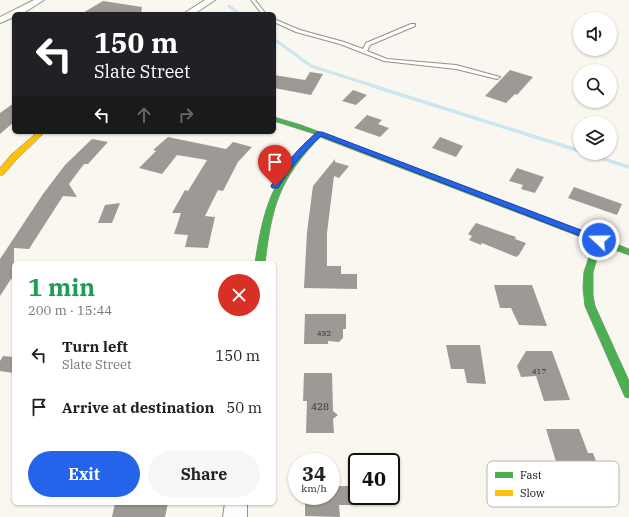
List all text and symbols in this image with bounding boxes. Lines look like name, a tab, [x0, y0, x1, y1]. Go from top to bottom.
map controls	[573, 12, 617, 160]
button: sound	[573, 12, 617, 56]
text: 150 m	[94, 24, 178, 61]
icon: left	[28, 28, 80, 80]
text: Slate Street	[94, 60, 190, 83]
button: search	[573, 64, 617, 108]
icon: left	[91, 104, 113, 126]
icon: ahead	[133, 104, 155, 126]
icon: right	[175, 104, 197, 126]
button: layers	[573, 116, 617, 160]
pin	[258, 145, 292, 186]
icon: arrive	[264, 151, 286, 173]
position arrow	[578, 219, 620, 261]
text: 1 min	[28, 271, 95, 303]
button: close	[218, 274, 260, 316]
text: 200 m · 15:44	[28, 302, 112, 319]
house number: 432	[317, 328, 331, 338]
text: Turn left	[62, 337, 128, 356]
icon: left	[28, 344, 50, 366]
text: 150 m	[215, 346, 260, 365]
text: Slate Street	[62, 356, 132, 373]
house number: 417	[532, 366, 546, 376]
icon: arrive	[28, 396, 50, 418]
text: Arrive at destination	[62, 398, 214, 417]
text: 50 m	[226, 398, 262, 417]
house number: 428	[311, 400, 329, 413]
button: Exit	[28, 451, 140, 497]
button: Share	[148, 451, 260, 497]
speed limit sign: 40	[348, 453, 400, 505]
text: 34	[302, 460, 326, 487]
legend	[487, 461, 619, 507]
text: Fast	[520, 468, 542, 482]
text: km/h	[301, 482, 327, 495]
text: Slow	[520, 486, 545, 500]

